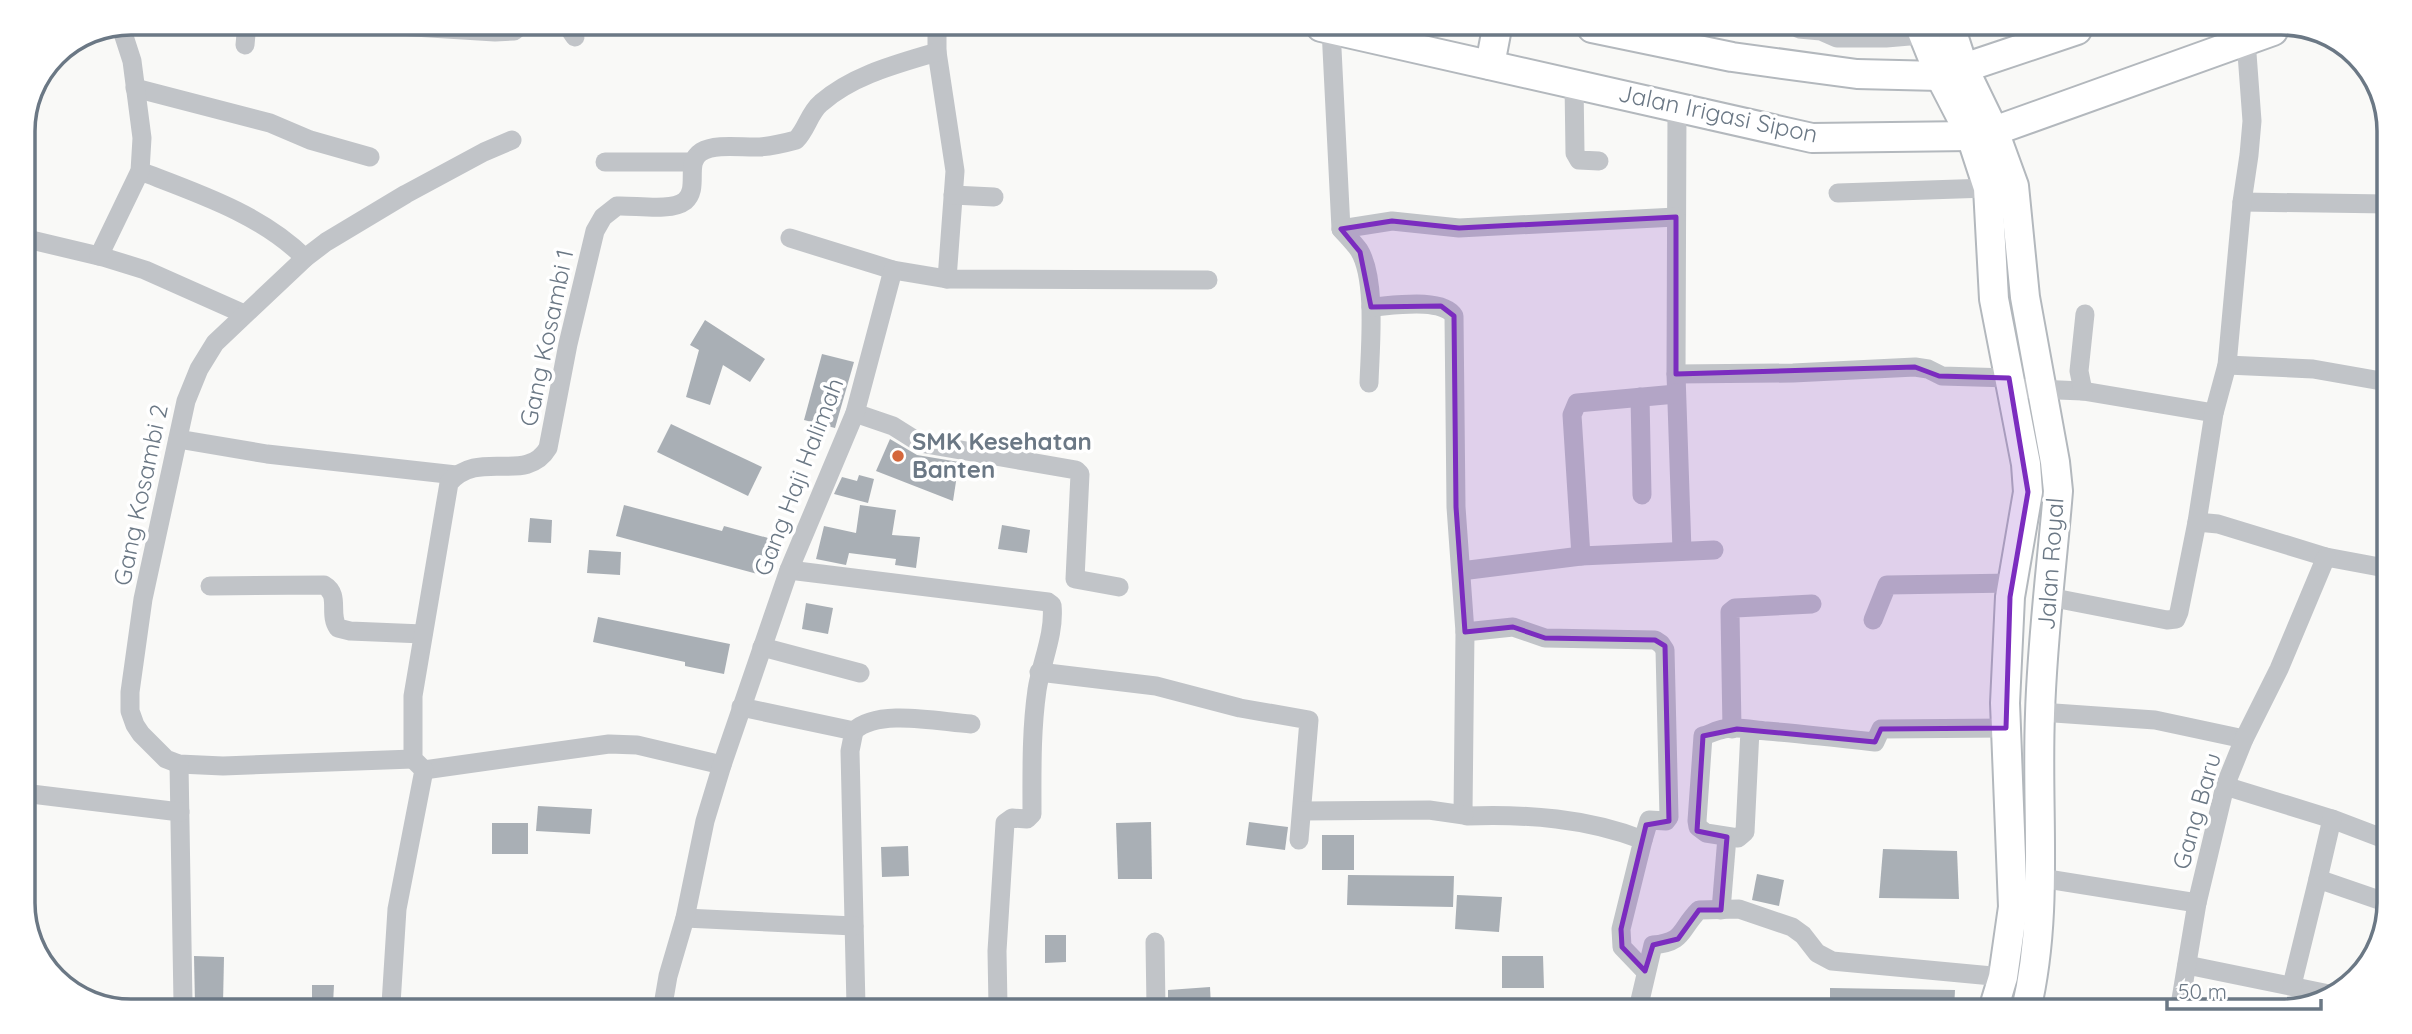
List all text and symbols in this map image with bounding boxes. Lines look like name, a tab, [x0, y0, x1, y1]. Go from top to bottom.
street label: Jalan Irigasi Sipon	[1616, 77, 1821, 149]
street label: Gang Kosambi 1	[513, 247, 579, 429]
street label: Gang Haji Halimah	[747, 373, 850, 580]
street label: Gang Kosambi 2	[106, 401, 174, 588]
place label: SMK Kesehatan Banten	[912, 426, 1092, 484]
marker: SMK Kesehatan Banten	[890, 448, 906, 464]
street label: Jalan Royal	[2030, 497, 2070, 631]
street label: Gang Baru	[2165, 749, 2227, 873]
scale bar	[2167, 968, 2321, 1012]
text: 50 m	[2178, 978, 2227, 1004]

